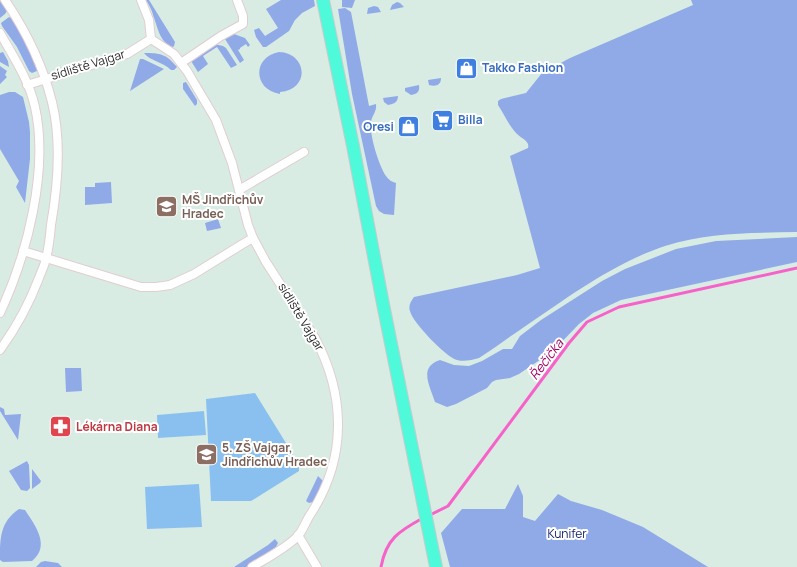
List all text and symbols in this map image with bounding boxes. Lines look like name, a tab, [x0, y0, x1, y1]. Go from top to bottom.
street label: sídliště Vajgar	[49, 45, 128, 84]
shop icon: Takko Fashion	[454, 55, 480, 81]
place label: Takko Fashion	[482, 59, 563, 76]
supermarket icon: Billa	[429, 107, 455, 133]
place label: Billa	[458, 111, 483, 128]
shop icon: Oresi	[396, 114, 422, 140]
place label: Oresi	[363, 118, 394, 135]
place label: MŠ Jindřichův Hradec	[182, 191, 264, 222]
school or university icon: MŠ Jindřichův Hradec	[153, 194, 179, 220]
street label: sídliště Vajgar	[274, 279, 329, 355]
water label: Řečička	[525, 334, 568, 383]
pharmacy icon: Lékárna Diana	[48, 414, 74, 440]
place label: Lékárna Diana	[76, 418, 158, 435]
place label: 5. ZŠ Vajgar, Jindřichův Hradec	[222, 439, 327, 470]
school or university icon: 5. ZŠ Vajgar, Jindřichův Hradec	[194, 442, 220, 468]
park label: Kunifer	[547, 525, 587, 542]

